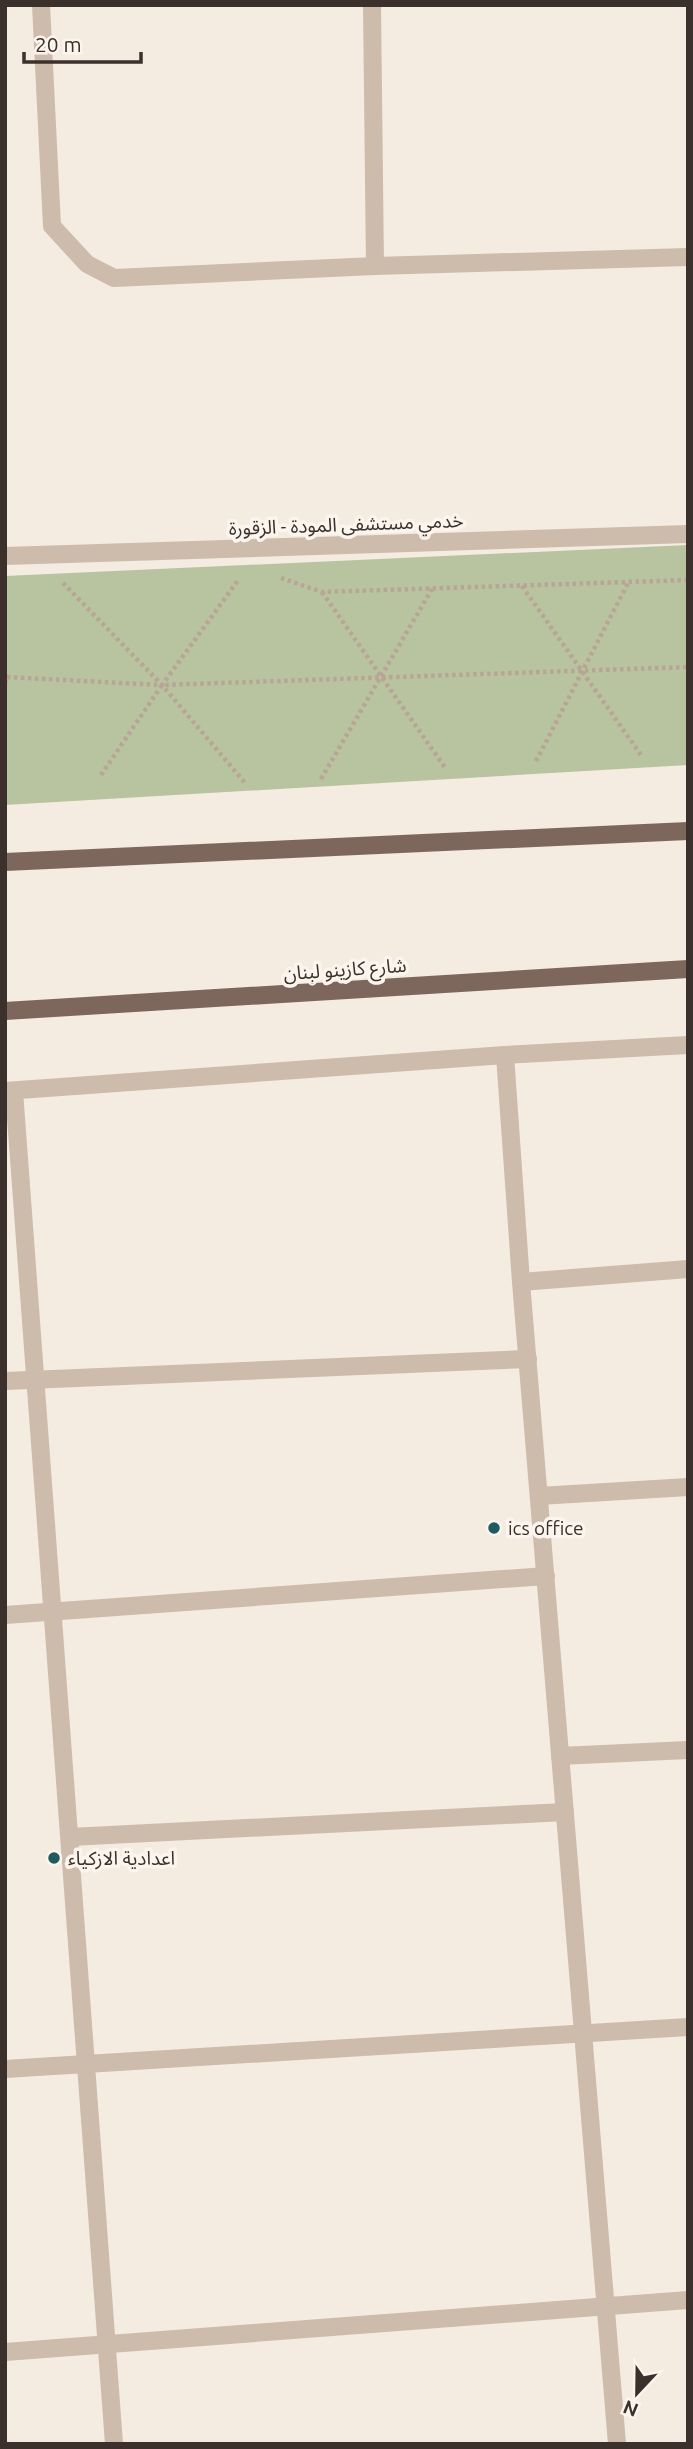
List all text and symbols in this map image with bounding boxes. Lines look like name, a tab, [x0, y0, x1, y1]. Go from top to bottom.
scale bar	[24, 21, 142, 65]
text: 20 m	[35, 32, 82, 56]
street label: خدمي مستشفى المودة - الزقورة	[228, 509, 464, 543]
street label: شارع كازينو لبنان	[283, 954, 407, 987]
place label: ics office	[508, 1517, 584, 1539]
marker: ics office	[486, 1520, 502, 1536]
place label: اعدادية الازكياء	[68, 1847, 175, 1870]
marker: اعدادية الازكياء	[46, 1850, 62, 1866]
north arrow	[602, 2358, 672, 2428]
text: N	[620, 2396, 641, 2422]

